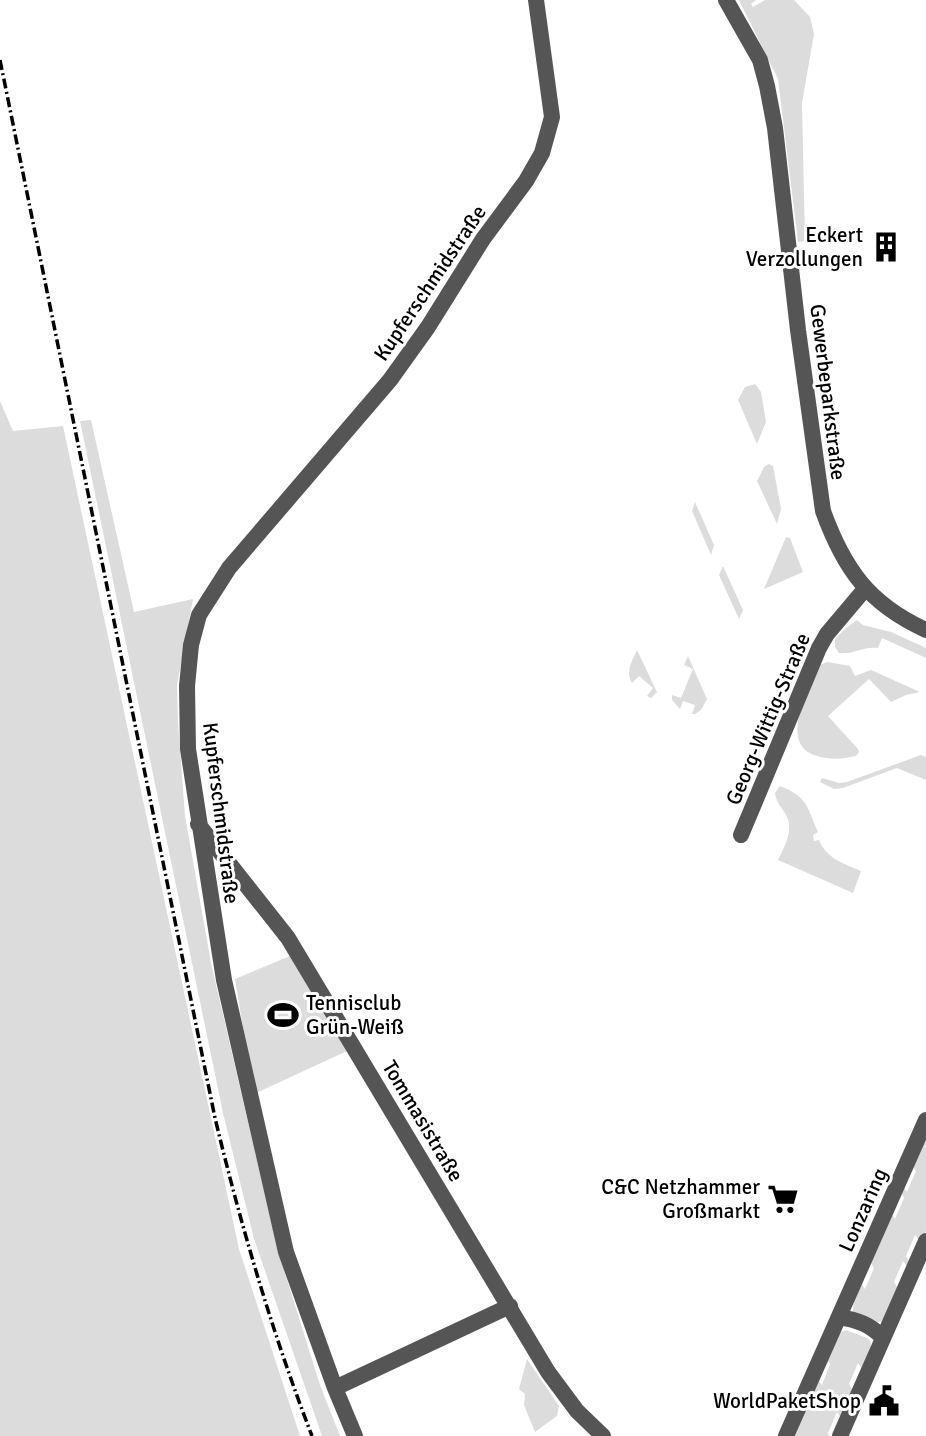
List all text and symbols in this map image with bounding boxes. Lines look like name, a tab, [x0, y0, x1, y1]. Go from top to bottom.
street label: Kupferschmidstraße	[368, 200, 492, 366]
place label: Eckert Verzollungen	[746, 222, 863, 272]
building icon: Eckert Verzollungen	[869, 230, 903, 264]
street label: Gewerbeparkstraße	[804, 303, 852, 481]
street label: Georg-Wittig-Straße	[720, 629, 816, 809]
street label: Kupferschmidstraße	[197, 721, 245, 905]
place label: Tennisclub Grün-Weiß	[306, 990, 404, 1040]
sports icon: Tennisclub Grün-Weiß	[266, 998, 300, 1032]
street label: Tommasistraße	[377, 1056, 469, 1186]
street label: Lonzaring	[833, 1164, 893, 1256]
place label: C&C Netzhammer Großmarkt	[601, 1174, 760, 1224]
supermarket icon: C&C Netzhammer Großmarkt	[766, 1182, 800, 1216]
public building icon: WorldPaketShop	[867, 1384, 901, 1418]
place label: WorldPaketShop	[713, 1388, 861, 1414]

